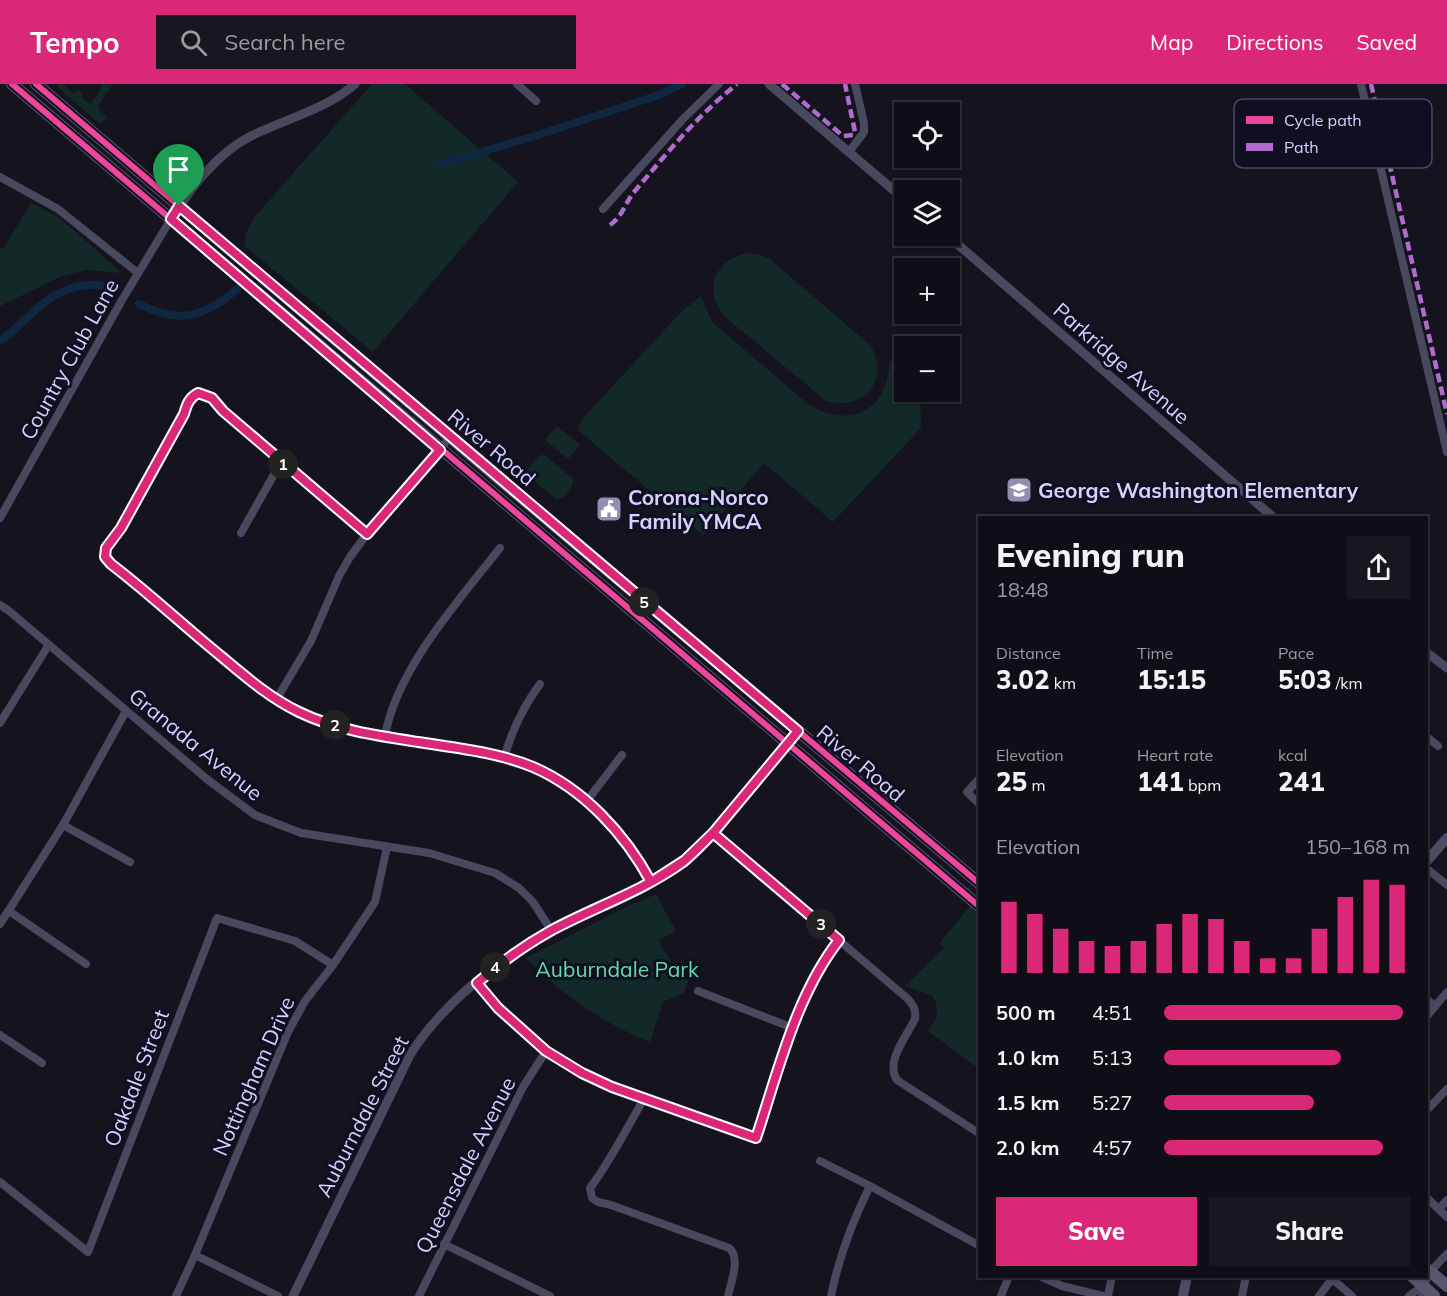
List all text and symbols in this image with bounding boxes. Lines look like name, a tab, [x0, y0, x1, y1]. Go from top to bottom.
search box	[156, 15, 576, 69]
text: Tempo	[30, 25, 120, 60]
icon: search	[177, 26, 210, 59]
text: Search here	[225, 28, 346, 56]
text: Map	[1150, 29, 1193, 55]
text: Directions	[1226, 29, 1323, 55]
text: Saved	[1356, 29, 1417, 55]
legend	[1234, 99, 1432, 168]
map controls	[894, 102, 960, 402]
button: locate	[894, 102, 960, 168]
text: Cycle path	[1284, 110, 1362, 130]
text: Path	[1284, 137, 1319, 157]
pin	[153, 144, 204, 206]
icon: arrive	[162, 153, 195, 186]
button: layers	[894, 180, 960, 246]
button: +	[894, 258, 960, 324]
street label: Country Club Lane	[14, 274, 124, 444]
street label: Parkridge Avenue	[1049, 297, 1195, 429]
button: −	[894, 336, 960, 402]
street label: River Road	[443, 403, 541, 491]
pin: 1	[268, 449, 298, 479]
text: 1	[278, 454, 288, 474]
school or university icon: George Washington Elementary	[1004, 475, 1034, 505]
place label: George Washington Elementary	[1038, 477, 1359, 503]
place label: Corona-Norco Family YMCA	[628, 484, 769, 534]
public building icon: Corona-Norco Family YMCA	[594, 494, 624, 524]
text: Evening run	[996, 534, 1185, 575]
button: share	[1347, 536, 1410, 599]
text: 18:48	[996, 577, 1049, 602]
pin: 5	[629, 587, 659, 617]
text: 5	[639, 592, 649, 612]
text: Distance	[996, 643, 1061, 663]
text: Time	[1137, 643, 1173, 663]
text: Pace	[1278, 643, 1314, 663]
text: 3.02	[996, 663, 1050, 696]
text: 15:15	[1137, 663, 1206, 696]
text: 5:03	[1278, 663, 1332, 696]
text: km	[1050, 673, 1076, 693]
text: /km	[1332, 673, 1363, 693]
street label: Granada Avenue	[124, 682, 268, 806]
pin: 2	[320, 710, 350, 740]
text: 2	[330, 715, 340, 735]
street label: River Road	[812, 719, 910, 807]
text: Elevation	[996, 745, 1064, 765]
text: Heart rate	[1137, 745, 1213, 765]
text: kcal	[1278, 745, 1307, 765]
text: 25	[996, 765, 1027, 798]
text: 141	[1137, 765, 1184, 798]
text: 241	[1278, 765, 1325, 798]
text: m	[1027, 775, 1045, 795]
text: bpm	[1184, 775, 1221, 795]
text: Elevation	[996, 834, 1081, 859]
text: 150–168 m	[1305, 834, 1410, 859]
pin: 3	[806, 909, 836, 939]
text: 3	[816, 914, 826, 934]
pin: 4	[480, 952, 510, 982]
park label: Auburndale Park	[535, 956, 699, 982]
text: 4	[490, 957, 500, 977]
street label: Nottingham Drive	[206, 992, 300, 1160]
text: 500 m	[996, 1000, 1055, 1025]
text: 4:51	[1092, 1000, 1133, 1025]
street label: Oakdale Street	[98, 1006, 174, 1150]
street label: Auburndale Street	[310, 1031, 414, 1201]
text: 1.0 km	[996, 1045, 1059, 1070]
text: 5:13	[1092, 1045, 1133, 1070]
street label: Queensdale Avenue	[409, 1073, 521, 1257]
text: 1.5 km	[996, 1090, 1059, 1115]
text: 5:27	[1092, 1090, 1133, 1115]
text: 2.0 km	[996, 1135, 1059, 1160]
text: 4:57	[1092, 1135, 1133, 1160]
button: Save	[996, 1197, 1197, 1266]
button: Share	[1209, 1197, 1410, 1266]

